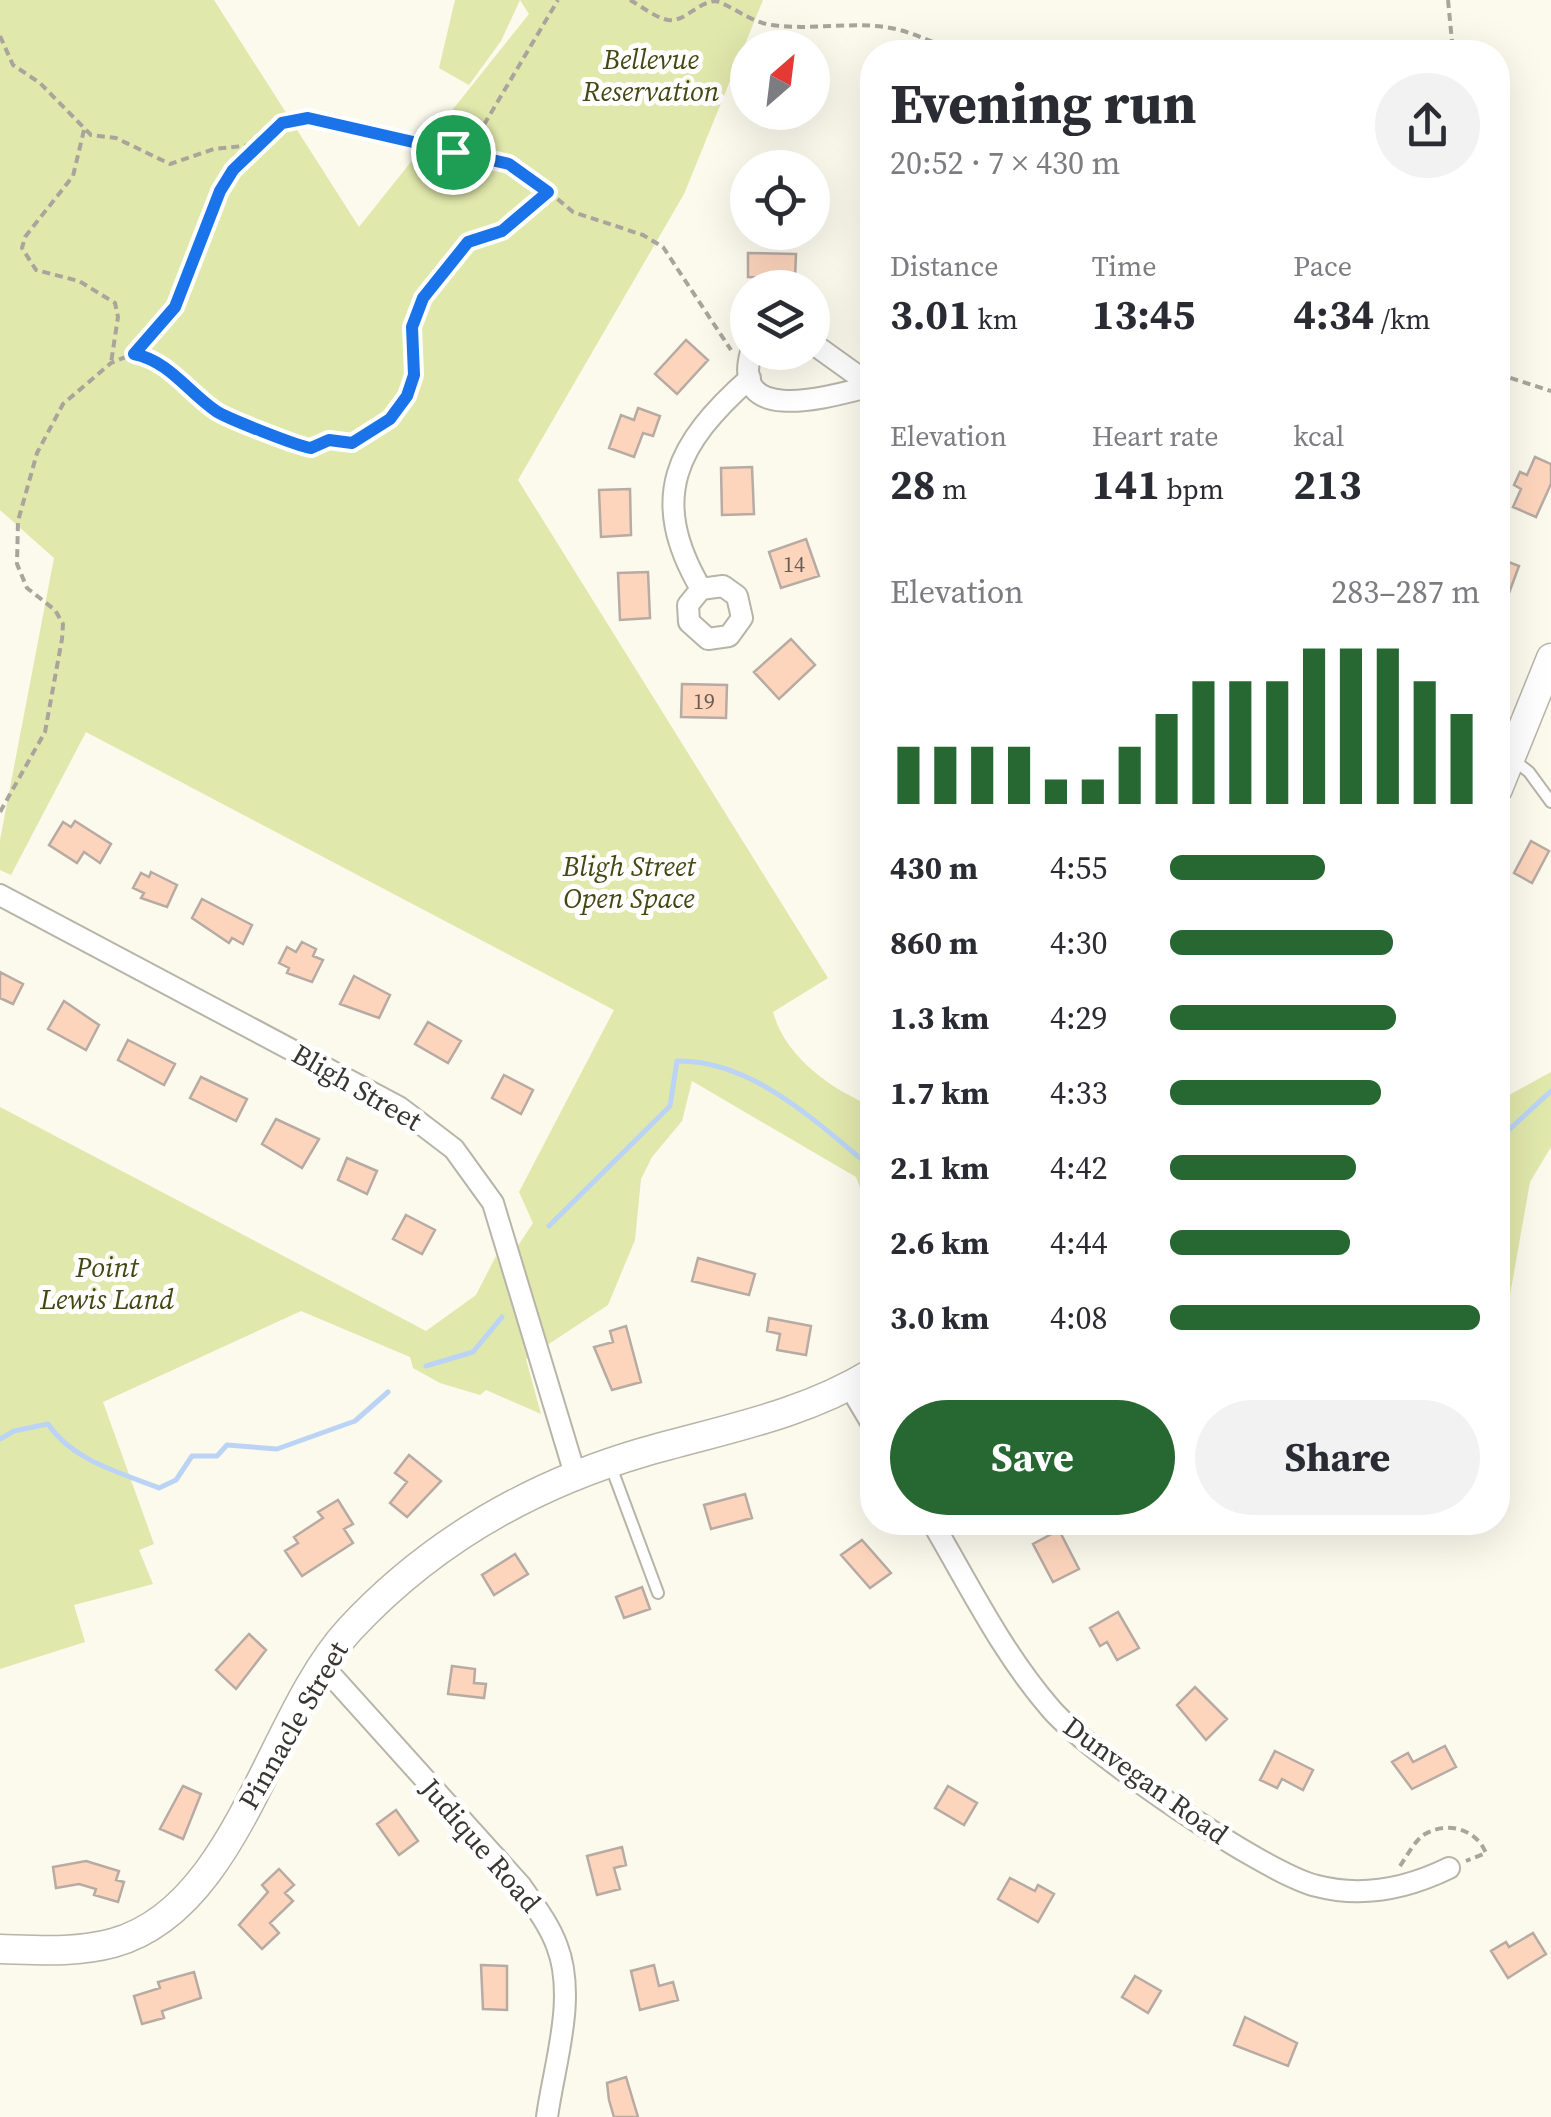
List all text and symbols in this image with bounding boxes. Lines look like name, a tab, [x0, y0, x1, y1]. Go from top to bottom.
north arrow	[730, 30, 830, 130]
map controls	[730, 30, 830, 370]
park label: Bellevue Reservation	[582, 40, 720, 110]
text: Evening run	[890, 66, 1197, 141]
button: share	[1375, 73, 1480, 178]
pin	[411, 110, 496, 195]
icon: arrive	[426, 125, 481, 180]
text: 20:52 · 7 × 430 m	[890, 141, 1120, 185]
button: locate	[730, 150, 830, 250]
text: Distance	[890, 247, 999, 285]
text: Time	[1092, 247, 1156, 285]
text: Pace	[1293, 247, 1352, 285]
button: layers	[730, 270, 830, 370]
text: 3.01	[890, 285, 971, 343]
text: 13:45	[1092, 285, 1195, 343]
text: 4:34	[1293, 285, 1374, 343]
text: km	[971, 300, 1018, 338]
text: /km	[1374, 300, 1431, 338]
text: Elevation	[890, 417, 1007, 455]
text: Heart rate	[1092, 417, 1218, 455]
text: kcal	[1293, 417, 1344, 455]
text: 28	[890, 455, 936, 513]
text: 141	[1092, 455, 1160, 513]
text: 213	[1293, 455, 1362, 513]
text: m	[936, 470, 967, 508]
text: bpm	[1160, 470, 1224, 508]
house number: 14	[783, 549, 805, 579]
text: Elevation	[890, 570, 1024, 614]
text: 283–287 m	[1331, 570, 1480, 614]
house number: 19	[693, 686, 715, 716]
text: 430 m	[890, 846, 978, 890]
text: 4:55	[1050, 846, 1108, 890]
park label: Bligh Street Open Space	[561, 847, 697, 917]
text: 860 m	[890, 921, 978, 965]
text: 4:30	[1050, 921, 1108, 965]
text: 1.3 km	[890, 996, 989, 1040]
text: 4:29	[1050, 996, 1108, 1040]
street label: Bligh Street	[285, 1035, 430, 1140]
text: 1.7 km	[890, 1071, 989, 1115]
text: 4:33	[1050, 1071, 1108, 1115]
text: 2.1 km	[890, 1146, 989, 1190]
text: 4:42	[1050, 1146, 1108, 1190]
text: 2.6 km	[890, 1221, 989, 1265]
text: 4:44	[1050, 1221, 1108, 1265]
park label: Point Lewis Land	[39, 1248, 174, 1318]
text: 3.0 km	[890, 1296, 989, 1340]
text: 4:08	[1050, 1296, 1108, 1340]
button: Save	[890, 1400, 1175, 1515]
button: Share	[1195, 1400, 1480, 1515]
street label: Pinnacle Street	[229, 1633, 357, 1816]
street label: Dunvegan Road	[1056, 1707, 1236, 1853]
street label: Judique Road	[412, 1769, 550, 1920]

